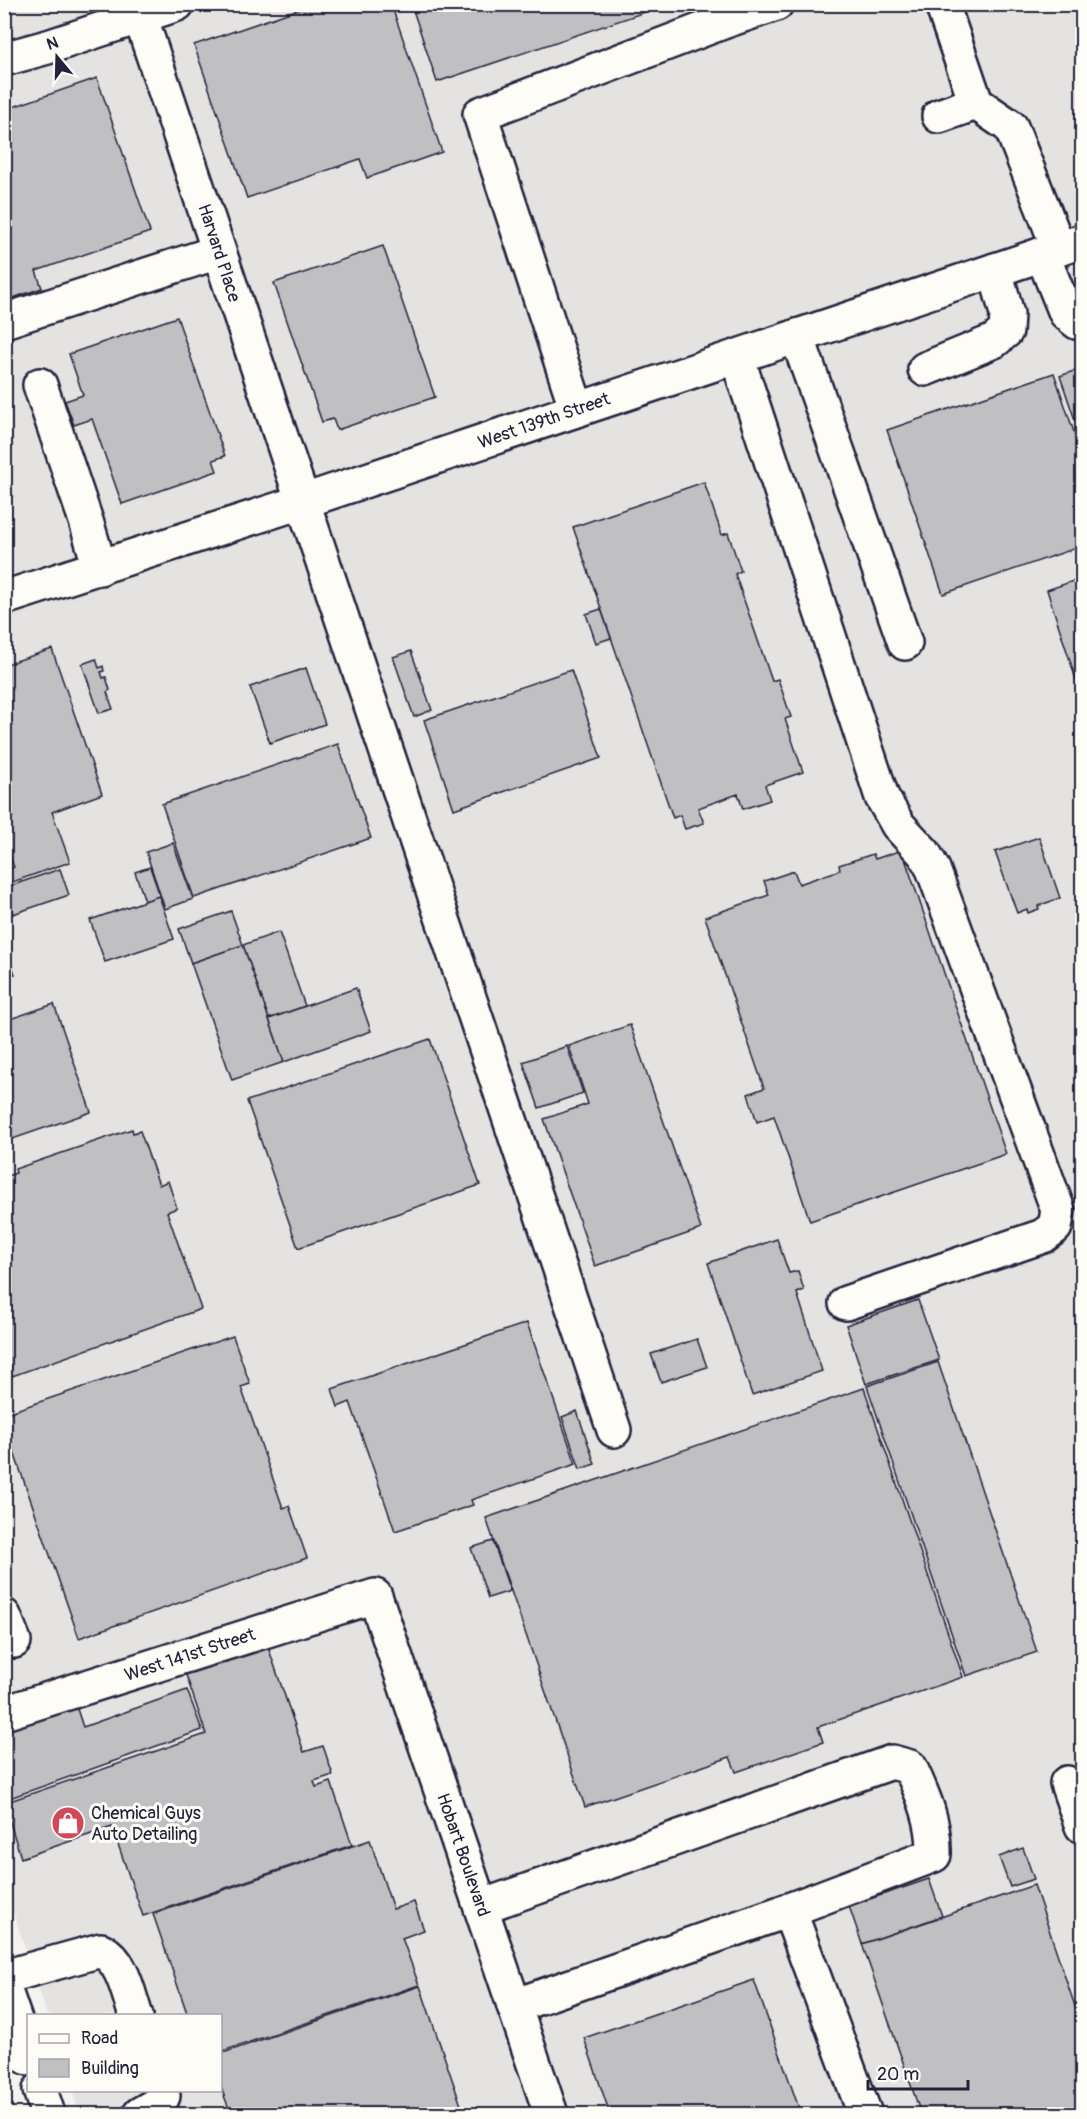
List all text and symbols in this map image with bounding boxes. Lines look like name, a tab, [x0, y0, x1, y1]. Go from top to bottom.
north arrow	[27, 27, 87, 87]
text: N	[44, 32, 61, 55]
street label: Harvard Place	[192, 201, 246, 305]
street label: West 139th Street	[475, 387, 614, 454]
street label: West 141st Street	[122, 1623, 259, 1687]
street label: Hobart Boulevard	[431, 1790, 495, 1920]
place label: Chemical Guys Auto Detailing	[91, 1802, 201, 1846]
shop icon: Chemical Guys Auto Detailing	[50, 1805, 86, 1841]
legend	[27, 2014, 222, 2092]
text: Road	[81, 2027, 118, 2050]
scale bar	[868, 2053, 968, 2091]
text: Building	[81, 2057, 139, 2080]
text: 20 m	[877, 2063, 919, 2086]

